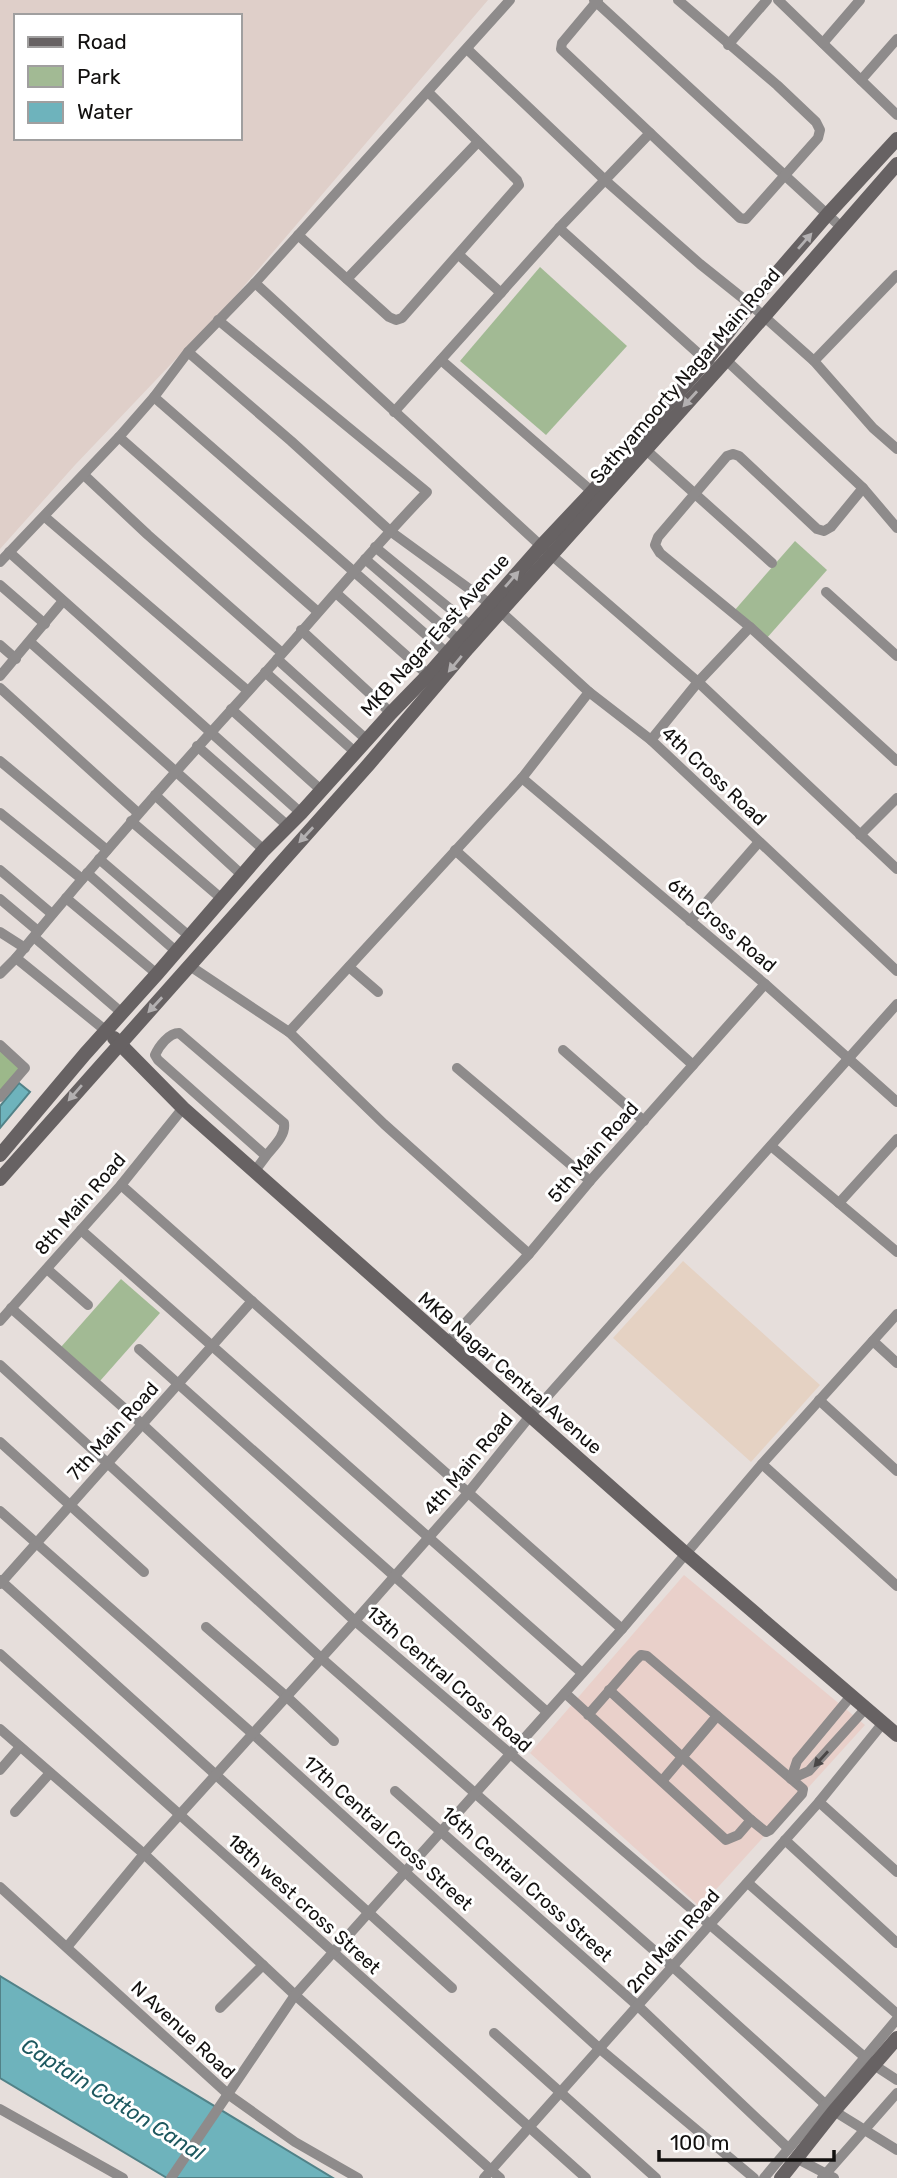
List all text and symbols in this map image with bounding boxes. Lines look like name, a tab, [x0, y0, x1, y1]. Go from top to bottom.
legend	[14, 14, 242, 140]
text: Road	[77, 29, 127, 54]
text: Park	[77, 64, 121, 89]
text: Water	[77, 99, 133, 124]
one-way arrow	[797, 232, 812, 249]
street label: Sathyamoorty Nagar Main Road	[585, 264, 785, 488]
one-way arrow	[683, 390, 699, 407]
street label: MKB Nagar East Avenue	[356, 549, 514, 721]
one-way arrow	[504, 571, 519, 588]
one-way arrow	[448, 654, 463, 672]
street label: 4th Cross Road	[657, 722, 771, 830]
one-way arrow	[298, 826, 314, 844]
street label: 6th Cross Road	[663, 873, 781, 977]
one-way arrow	[147, 996, 163, 1013]
one-way arrow	[68, 1085, 83, 1102]
street label: 5th Main Road	[543, 1097, 643, 1207]
street label: 8th Main Road	[30, 1148, 130, 1260]
street label: MKB Nagar Central Avenue	[413, 1287, 607, 1459]
street label: 7th Main Road	[63, 1377, 163, 1485]
street label: 4th Main Road	[418, 1408, 518, 1520]
street label: 13th Central Cross Road	[362, 1601, 536, 1757]
one-way arrow	[813, 1750, 829, 1768]
street label: 17th Central Cross Street	[299, 1751, 478, 1916]
street label: 16th Central Cross Street	[437, 1801, 618, 1967]
street label: 18th west cross Street	[223, 1829, 386, 1979]
street label: 2nd Main Road	[622, 1884, 724, 1998]
street label: N Avenue Road	[126, 1976, 240, 2084]
water label: Captain Cotton Canal	[17, 2033, 210, 2166]
scale bar	[659, 2118, 834, 2162]
text: 100 m	[670, 2130, 729, 2155]

